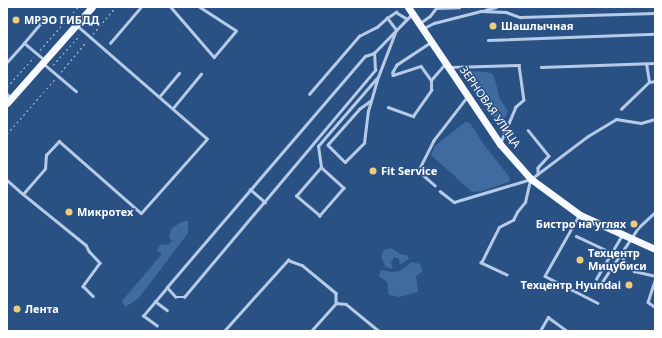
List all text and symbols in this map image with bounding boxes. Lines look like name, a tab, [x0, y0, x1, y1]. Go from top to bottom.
place label: МРЭО ГИБДД	[24, 13, 99, 27]
marker: МРЭО ГИБДД	[11, 15, 21, 25]
place label: Шашлычная	[501, 19, 573, 33]
marker: Шашлычная	[488, 21, 498, 31]
street label: ЗЕРНОВАЯ УЛИЦА	[457, 64, 523, 150]
place label: Fit Service	[381, 164, 437, 178]
marker: Fit Service	[368, 166, 378, 176]
place label: Микротех	[77, 205, 133, 219]
marker: Микротех	[64, 207, 74, 217]
place label: Бистро на углях	[536, 217, 626, 231]
marker: Бистро на углях	[629, 219, 639, 229]
place label: Техцентр Мицубиси	[588, 247, 647, 273]
marker: Техцентр Мицубиси	[575, 255, 585, 265]
place label: Техцентр Hyundai	[521, 278, 621, 292]
marker: Техцентр Hyundai	[624, 280, 634, 290]
place label: Лента	[25, 302, 59, 316]
marker: Лента	[12, 304, 22, 314]

